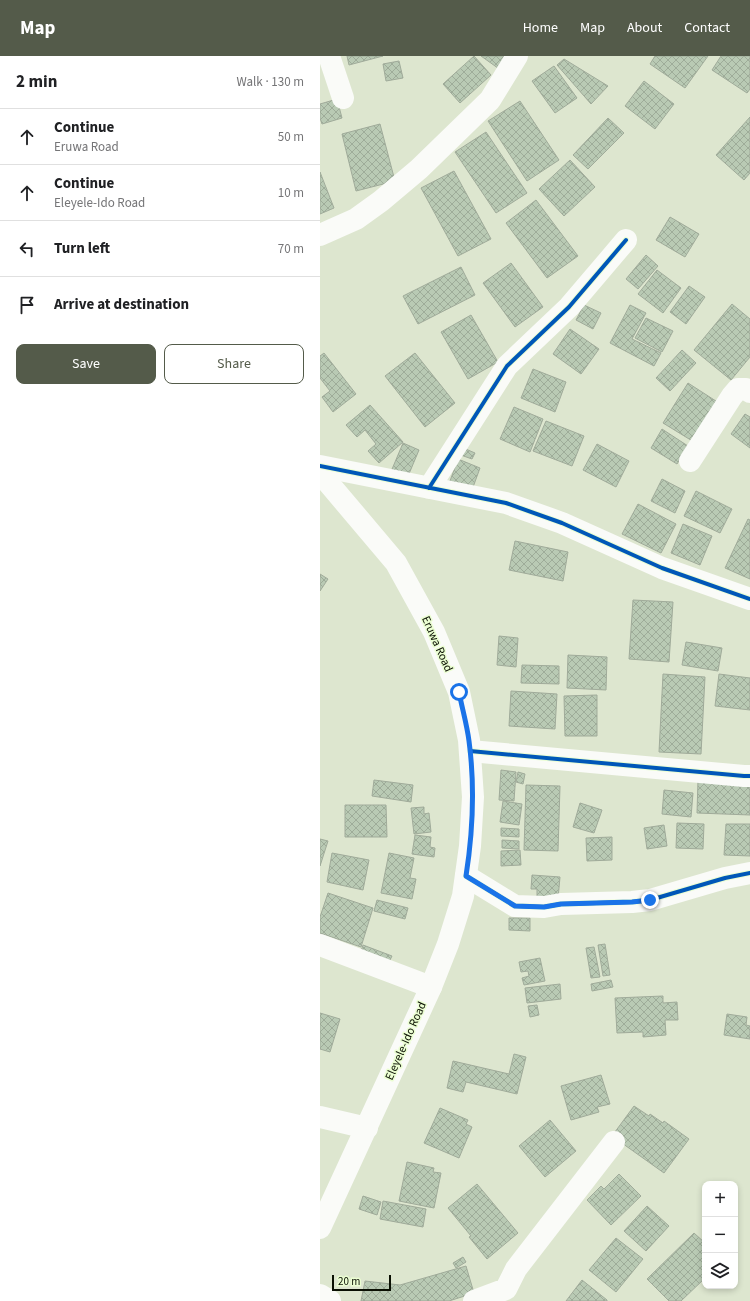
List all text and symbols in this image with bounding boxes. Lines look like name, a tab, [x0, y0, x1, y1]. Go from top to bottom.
text: Map	[20, 15, 55, 42]
text: Home	[523, 18, 558, 38]
text: Map	[580, 18, 605, 38]
text: About	[627, 18, 662, 38]
text: Contact	[684, 18, 730, 38]
text: 2 min	[16, 70, 57, 94]
text: Walk · 130 m	[236, 73, 304, 91]
text: Continue	[54, 117, 114, 138]
icon: ahead	[16, 126, 38, 148]
text: 50 m	[278, 128, 304, 146]
text: Eruwa Road	[54, 138, 119, 156]
text: Continue	[54, 173, 114, 194]
icon: ahead	[16, 182, 38, 204]
text: 10 m	[278, 184, 304, 202]
text: Eleyele-Ido Road	[54, 194, 145, 212]
icon: left	[16, 238, 38, 260]
text: Turn left	[54, 238, 110, 259]
text: 70 m	[278, 240, 304, 258]
icon: arrive	[16, 294, 38, 316]
text: Arrive at destination	[54, 294, 189, 315]
button: Save	[16, 344, 156, 384]
button: Share	[164, 344, 304, 384]
street label: Eruwa Road	[417, 613, 457, 675]
route start	[450, 683, 468, 701]
route end	[641, 891, 659, 909]
street label: Eleyele-Ido Road	[381, 999, 431, 1083]
map controls	[702, 1181, 738, 1289]
button: +	[702, 1181, 738, 1217]
button: −	[702, 1217, 738, 1253]
button: layers	[702, 1253, 738, 1289]
scale bar	[332, 1273, 391, 1292]
text: 20 m	[338, 1274, 360, 1289]

